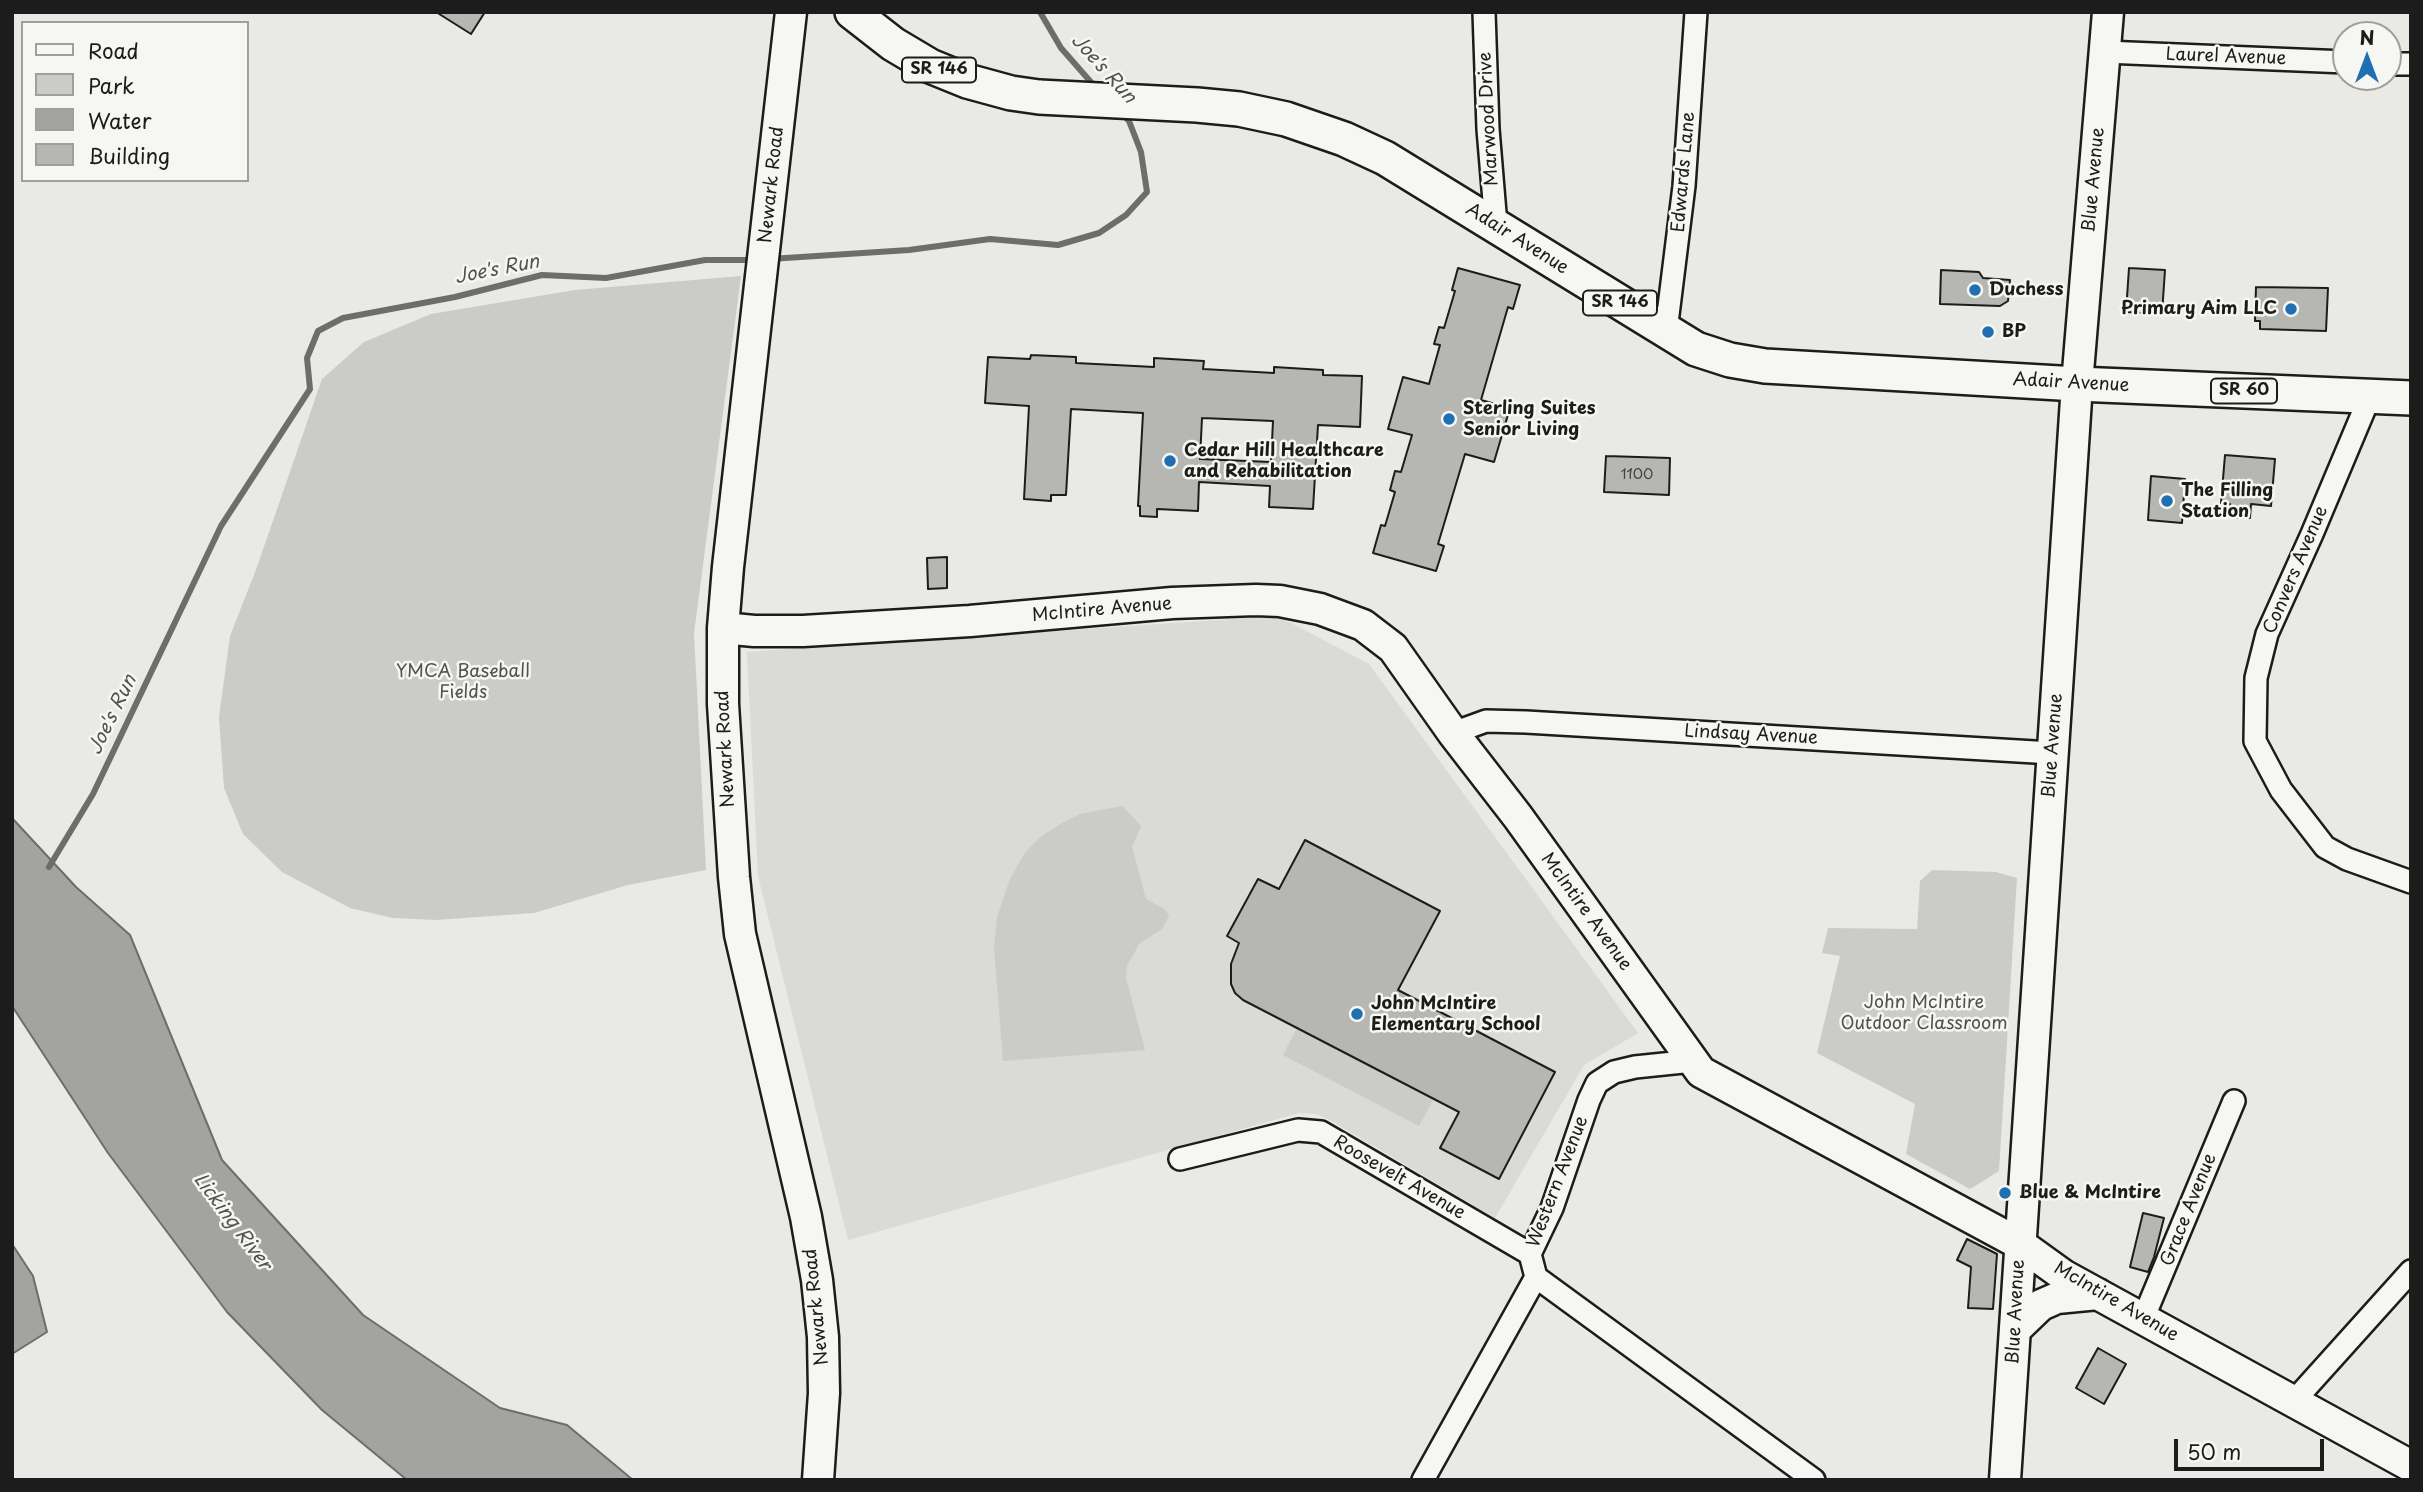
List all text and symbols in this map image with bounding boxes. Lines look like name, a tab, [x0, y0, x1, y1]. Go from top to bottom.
legend	[21, 21, 248, 182]
north arrow	[2332, 21, 2402, 91]
text: N	[2359, 23, 2375, 51]
water label: Joe's Run	[1066, 30, 1140, 108]
text: Road	[88, 34, 139, 66]
street label: Laurel Avenue	[2165, 44, 2287, 70]
street label: Marwood Drive	[1475, 52, 1503, 186]
road number: SR 146	[902, 58, 976, 82]
text: Park	[88, 69, 135, 101]
text: Water	[88, 104, 151, 136]
street label: Edwards Lane	[1668, 111, 1700, 233]
street label: Newark Road	[755, 125, 789, 245]
street label: Blue Avenue	[2079, 127, 2109, 233]
text: Building	[88, 139, 170, 171]
street label: Adair Avenue	[1462, 199, 1572, 279]
water label: Joe's Run	[453, 251, 541, 289]
place label: Duchess	[1989, 279, 2063, 301]
marker: Duchess	[1967, 282, 1983, 298]
road number: SR 146	[1583, 290, 1657, 316]
place label: Primary Aim LLC	[2121, 298, 2277, 320]
marker: Primary Aim LLC	[2283, 301, 2299, 317]
place label: BP	[2002, 321, 2026, 343]
marker: BP	[1980, 324, 1996, 340]
street label: Adair Avenue	[2012, 369, 2130, 397]
road number: SR 60	[2211, 378, 2277, 404]
place label: Sterling Suites Senior Living	[1463, 398, 1596, 440]
marker: Sterling Suites Senior Living	[1441, 411, 1457, 427]
place label: Cedar Hill Healthcare and Rehabilitation	[1184, 440, 1384, 482]
marker: Cedar Hill Healthcare and Rehabilitation	[1162, 453, 1178, 469]
house number: 1100	[1621, 467, 1653, 483]
place label: The Filling Station	[2181, 480, 2273, 522]
marker: The Filling Station	[2159, 493, 2175, 509]
street label: Convers Avenue	[2259, 503, 2333, 637]
street label: McIntire Avenue	[1031, 593, 1173, 627]
park label: YMCA Baseball Fields	[396, 661, 530, 704]
water label: Joe's Run	[84, 671, 142, 759]
street label: Newark Road	[712, 690, 740, 808]
street label: Blue Avenue	[2039, 693, 2067, 799]
street label: Lindsay Avenue	[1684, 721, 1818, 749]
street label: McIntire Avenue	[1536, 849, 1636, 975]
park label: John McIntire Outdoor Classroom	[1840, 992, 2008, 1034]
place label: John McIntire Elementary School	[1371, 993, 1541, 1036]
marker: John McIntire Elementary School	[1349, 1006, 1365, 1022]
street label: Western Avenue	[1523, 1113, 1593, 1251]
street label: Roosevelt Avenue	[1329, 1131, 1469, 1225]
street label: Grace Avenue	[2157, 1151, 2221, 1269]
water label: Licking River	[188, 1169, 276, 1275]
place label: Blue & McIntire	[2019, 1182, 2161, 1204]
marker: Blue & McIntire	[1997, 1185, 2013, 1201]
street label: Newark Road	[800, 1247, 834, 1367]
street label: McIntire Avenue	[2050, 1258, 2182, 1346]
street label: Blue Avenue	[2002, 1259, 2030, 1365]
scale bar	[2178, 1426, 2328, 1470]
text: 50 m	[2187, 1435, 2241, 1467]

